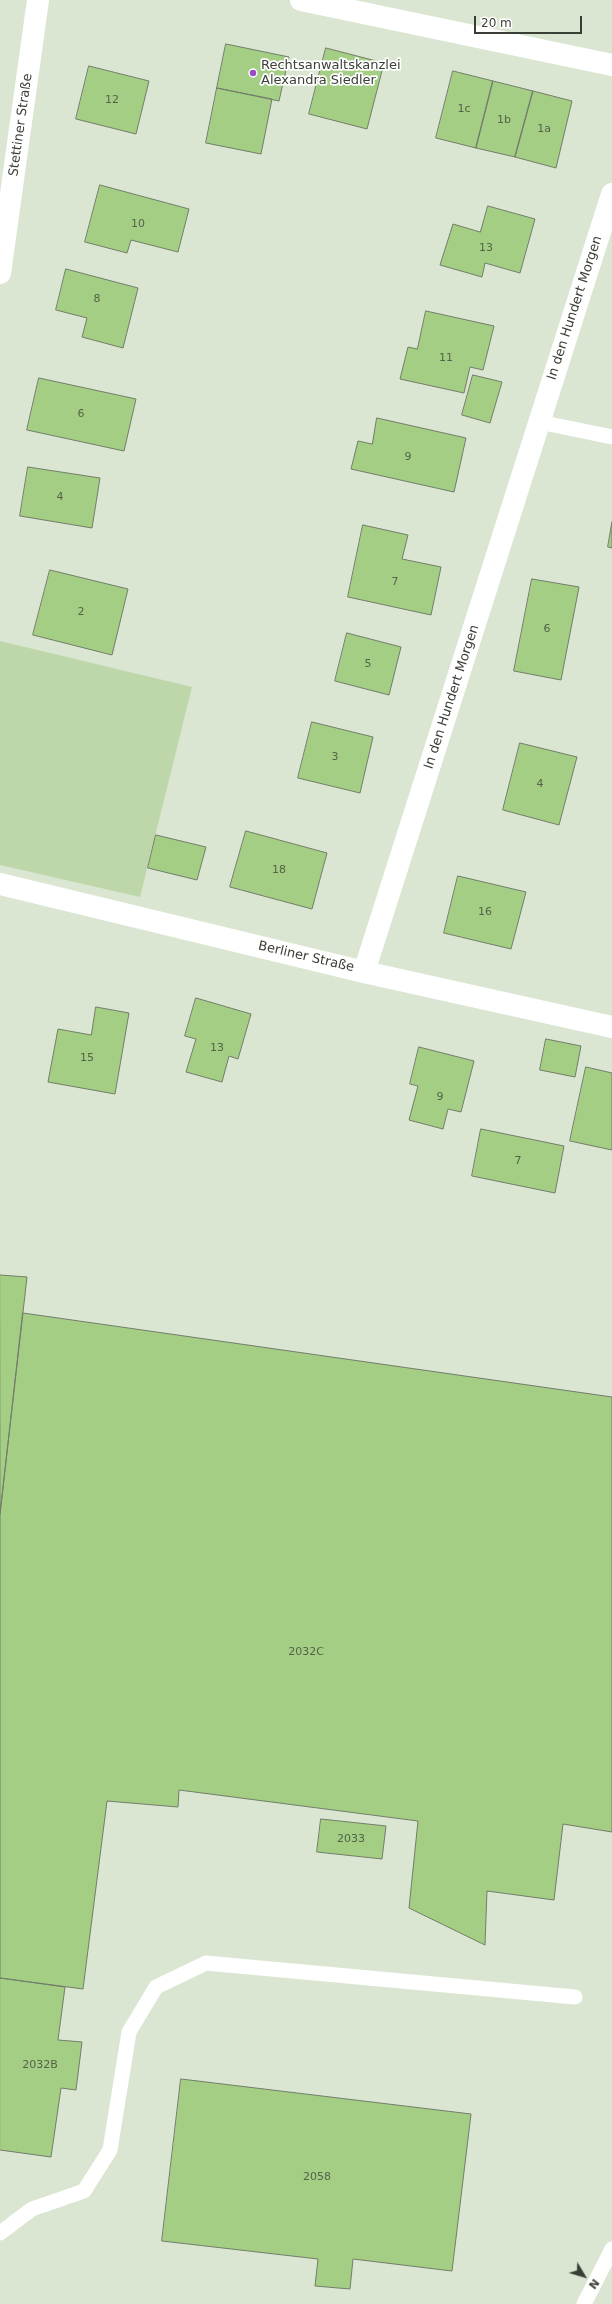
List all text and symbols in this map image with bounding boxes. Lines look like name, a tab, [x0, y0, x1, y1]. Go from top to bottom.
scale bar	[476, 8, 584, 34]
text: 20 m	[481, 16, 512, 30]
place label: Rechtsanwaltskanzlei Alexandra Siedler	[261, 58, 401, 89]
marker: Rechtsanwaltskanzlei Alexandra Siedler	[248, 68, 258, 78]
street label: Stettiner Straße	[6, 73, 36, 177]
house number: 12	[105, 93, 119, 107]
house number: 1c	[457, 102, 471, 116]
house number: 1b	[497, 113, 511, 127]
house number: 1a	[537, 122, 551, 136]
house number: 10	[131, 217, 145, 231]
street label: In den Hundert Morgen	[544, 234, 606, 382]
house number: 13	[479, 241, 493, 255]
house number: 8	[94, 292, 100, 306]
house number: 11	[439, 351, 453, 365]
house number: 6	[78, 407, 84, 421]
house number: 9	[405, 450, 411, 464]
house number: 4	[57, 490, 63, 504]
house number: 7	[392, 575, 398, 589]
house number: 2	[78, 605, 84, 619]
house number: 6	[544, 622, 550, 636]
street label: In den Hundert Morgen	[421, 623, 483, 771]
house number: 5	[365, 657, 371, 671]
house number: 3	[332, 750, 338, 764]
house number: 4	[537, 777, 543, 791]
house number: 18	[272, 863, 286, 877]
house number: 16	[478, 905, 492, 919]
street label: Berliner Straße	[256, 938, 356, 976]
house number: 13	[210, 1041, 224, 1055]
house number: 15	[80, 1051, 94, 1065]
house number: 9	[437, 1090, 443, 1104]
house number: 7	[515, 1154, 521, 1168]
house number: 2032C	[288, 1645, 324, 1659]
house number: 2033	[337, 1832, 365, 1846]
house number: 2032B	[22, 2058, 58, 2072]
house number: 2058	[303, 2170, 331, 2184]
north arrow	[564, 2256, 604, 2296]
text: N	[586, 2276, 602, 2291]

